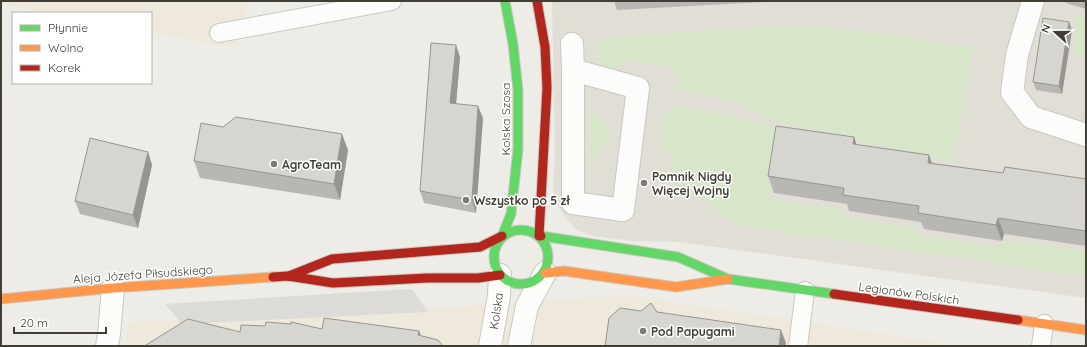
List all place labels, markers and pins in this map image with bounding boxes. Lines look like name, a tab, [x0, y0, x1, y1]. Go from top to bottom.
place label: AgroTeam	[282, 157, 341, 172]
marker: AgroTeam	[269, 159, 279, 169]
place label: Pomnik Nigdy Więcej Wojny	[652, 169, 732, 198]
marker: Pomnik Nigdy Więcej Wojny	[639, 178, 649, 188]
place label: Wszystko po 5 zł	[474, 193, 570, 208]
marker: Wszystko po 5 zł	[461, 195, 471, 205]
place label: Pod Papugami	[651, 324, 735, 339]
marker: Pod Papugami	[638, 326, 648, 336]

